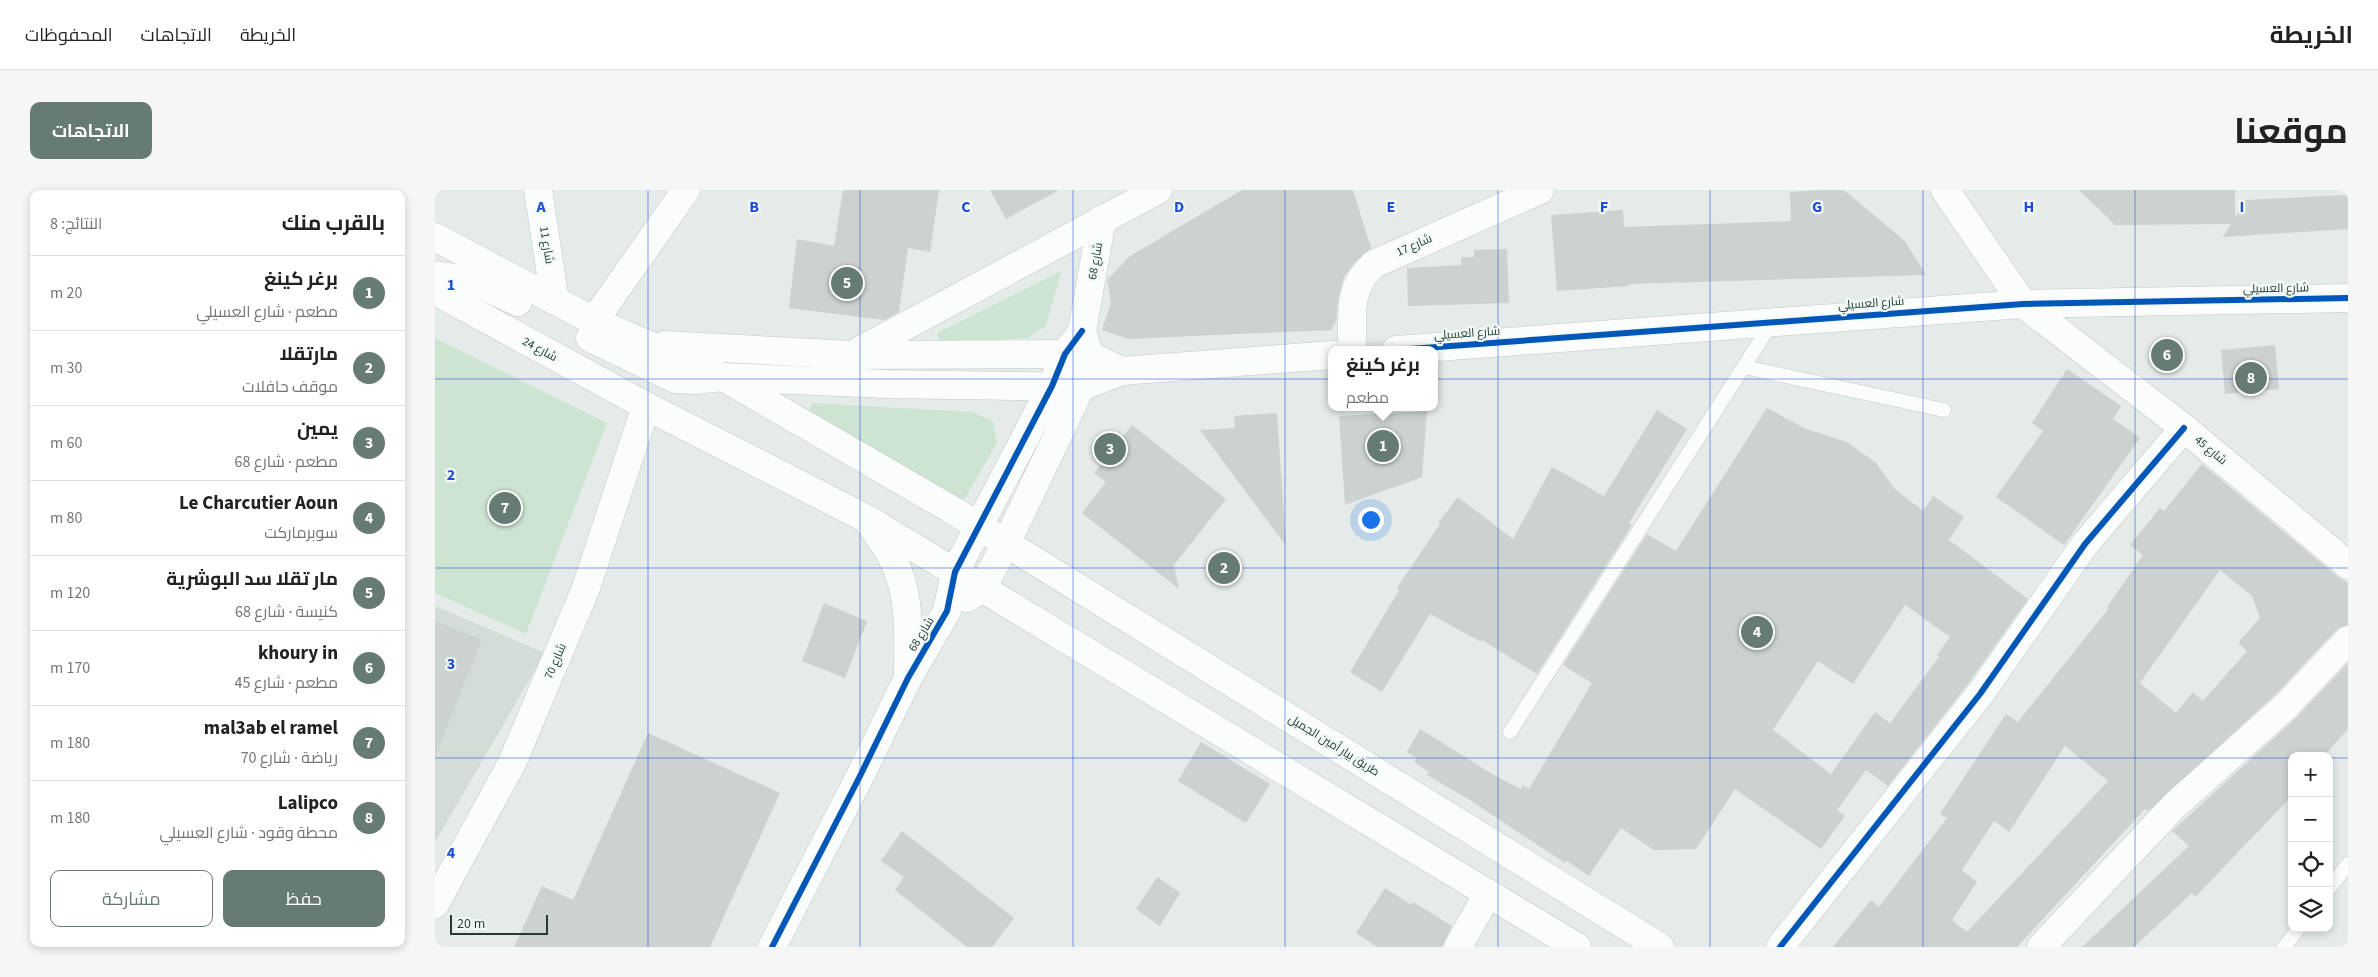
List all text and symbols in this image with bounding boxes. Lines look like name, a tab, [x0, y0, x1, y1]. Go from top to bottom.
text: الخريطة	[2270, 18, 2353, 53]
text: المحفوظات	[25, 23, 113, 48]
text: الاتجاهات	[141, 23, 212, 48]
text: الخريطة	[240, 23, 296, 48]
button: الاتجاهات	[30, 102, 152, 159]
text: موقعنا	[2234, 107, 2348, 157]
text: A	[535, 196, 546, 218]
text: B	[749, 196, 759, 218]
text: C	[961, 196, 971, 218]
text: D	[1174, 196, 1184, 218]
text: E	[1387, 196, 1395, 218]
text: F	[1600, 196, 1608, 218]
text: G	[1812, 196, 1822, 218]
text: H	[2024, 196, 2034, 218]
text: I	[2240, 196, 2244, 218]
text: بالقرب منك	[282, 208, 385, 238]
text: النتائج: 8	[50, 213, 102, 235]
street label: شارع 11	[535, 225, 558, 265]
street label: شارع 17	[1394, 230, 1435, 261]
street label: شارع 68	[1084, 241, 1107, 281]
pin: 5	[831, 264, 863, 302]
text: برغر كينغ	[264, 266, 338, 293]
text: 1	[447, 274, 455, 296]
street label: شارع العسيلي	[2243, 279, 2309, 299]
text: 20 m	[50, 282, 82, 304]
text: 1	[365, 282, 373, 304]
street label: شارع العسيلي	[1837, 293, 1905, 315]
text: مطعم · شارع العسيلي	[196, 301, 338, 323]
street label: شارع العسيلي	[1433, 323, 1501, 345]
street label: شارع 24	[519, 333, 560, 366]
pin: 6	[2151, 336, 2183, 374]
text: مارتقلا	[280, 341, 338, 368]
popup	[1328, 346, 1438, 411]
text: برغر كينغ	[1346, 352, 1420, 379]
text: 30 m	[50, 357, 82, 379]
text: 2	[365, 357, 373, 379]
pin: 8	[2235, 359, 2267, 397]
text: موقف حافلات	[242, 376, 338, 398]
text: مطعم	[1346, 387, 1389, 409]
text: يمين	[297, 416, 338, 443]
pin: 1	[1367, 427, 1399, 465]
pin: 3	[1094, 430, 1126, 468]
text: 60 m	[50, 432, 82, 454]
text: 3	[365, 432, 373, 454]
street label: شارع 45	[2191, 432, 2231, 469]
text: مطعم · شارع 68	[235, 451, 338, 473]
text: 2	[447, 464, 455, 486]
pin: 7	[489, 489, 521, 527]
text: Le Charcutier Aoun	[179, 490, 338, 517]
text: 80 m	[50, 507, 82, 529]
text: 4	[365, 507, 373, 529]
your location	[1358, 507, 1384, 533]
text: سوبرماركت	[264, 522, 338, 544]
pin: 2	[1208, 549, 1240, 587]
text: مار تقلا سد البوشرية	[166, 566, 338, 593]
text: 120 m	[50, 582, 90, 604]
text: 5	[365, 582, 373, 604]
text: كنيسة · شارع 68	[235, 601, 338, 623]
pin: 4	[1741, 613, 1773, 651]
street label: شارع 68	[904, 614, 938, 655]
text: khoury in	[258, 640, 338, 667]
street label: شارع 70	[540, 641, 571, 682]
text: 3	[447, 653, 455, 675]
text: 170 m	[50, 657, 90, 679]
text: 6	[365, 657, 373, 679]
text: مطعم · شارع 45	[235, 672, 338, 694]
street label: طريق بيار أمين الجميل	[1285, 710, 1383, 780]
text: mal3ab el ramel	[204, 715, 338, 742]
text: 180 m	[50, 732, 90, 754]
text: 7	[365, 732, 373, 754]
text: رياضة · شارع 70	[241, 747, 338, 769]
map controls	[2288, 752, 2333, 932]
button: +	[2288, 752, 2333, 797]
text: Lalipco	[278, 790, 338, 817]
button: −	[2288, 797, 2333, 842]
text: 180 m	[50, 807, 90, 829]
text: 8	[365, 807, 373, 829]
text: محطة وقود · شارع العسيلي	[159, 822, 338, 844]
text: 4	[447, 842, 456, 864]
button: locate	[2288, 842, 2333, 887]
button: مشاركة	[50, 870, 213, 927]
button: حفظ	[223, 870, 385, 927]
button: layers	[2288, 887, 2333, 932]
scale bar	[450, 912, 547, 935]
text: 20 m	[457, 914, 485, 934]

